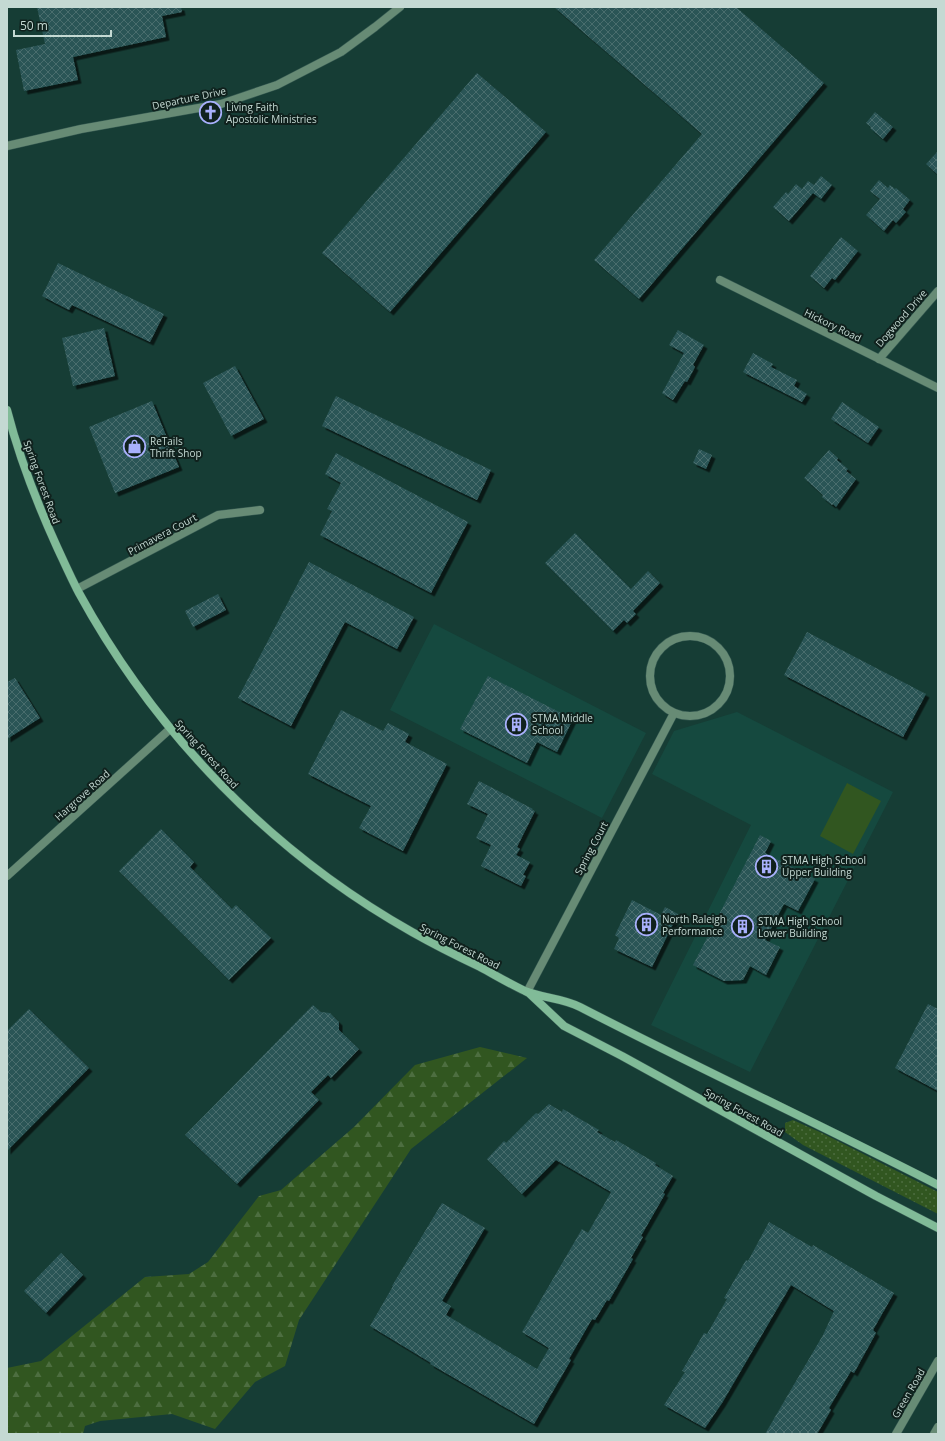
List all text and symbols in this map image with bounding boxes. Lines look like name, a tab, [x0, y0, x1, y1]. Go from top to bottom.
scale bar	[14, 12, 111, 38]
text: 50 m	[20, 17, 48, 34]
street label: Departure Drive	[151, 83, 228, 113]
church icon: Living Faith Apostolic Ministries	[197, 100, 223, 126]
place label: Living Faith Apostolic Ministries	[226, 100, 317, 126]
street label: Dogwood Drive	[872, 286, 930, 350]
street label: Hickory Road	[802, 305, 864, 345]
shop icon: ReTails Thrift Shop	[121, 434, 147, 460]
place label: ReTails Thrift Shop	[150, 434, 202, 460]
street label: Spring Forest Road	[20, 438, 64, 526]
street label: Primavera Court	[125, 510, 199, 558]
building icon: STMA Middle School	[504, 711, 530, 737]
place label: STMA Middle School	[532, 711, 593, 737]
street label: Spring Forest Road	[172, 717, 242, 791]
street label: Hargrove Road	[51, 767, 113, 823]
street label: Spring Court	[571, 819, 611, 877]
building icon: STMA High School Upper Building	[754, 853, 780, 879]
place label: STMA High School Upper Building	[782, 853, 866, 879]
building icon: North Raleigh Performance	[633, 912, 659, 938]
place label: North Raleigh Performance	[662, 912, 726, 938]
building icon: STMA High School Lower Building	[729, 914, 755, 940]
place label: STMA High School Lower Building	[758, 914, 842, 940]
street label: Spring Forest Road	[418, 920, 502, 972]
street label: Spring Forest Road	[702, 1085, 786, 1139]
street label: Green Road	[888, 1366, 928, 1420]

